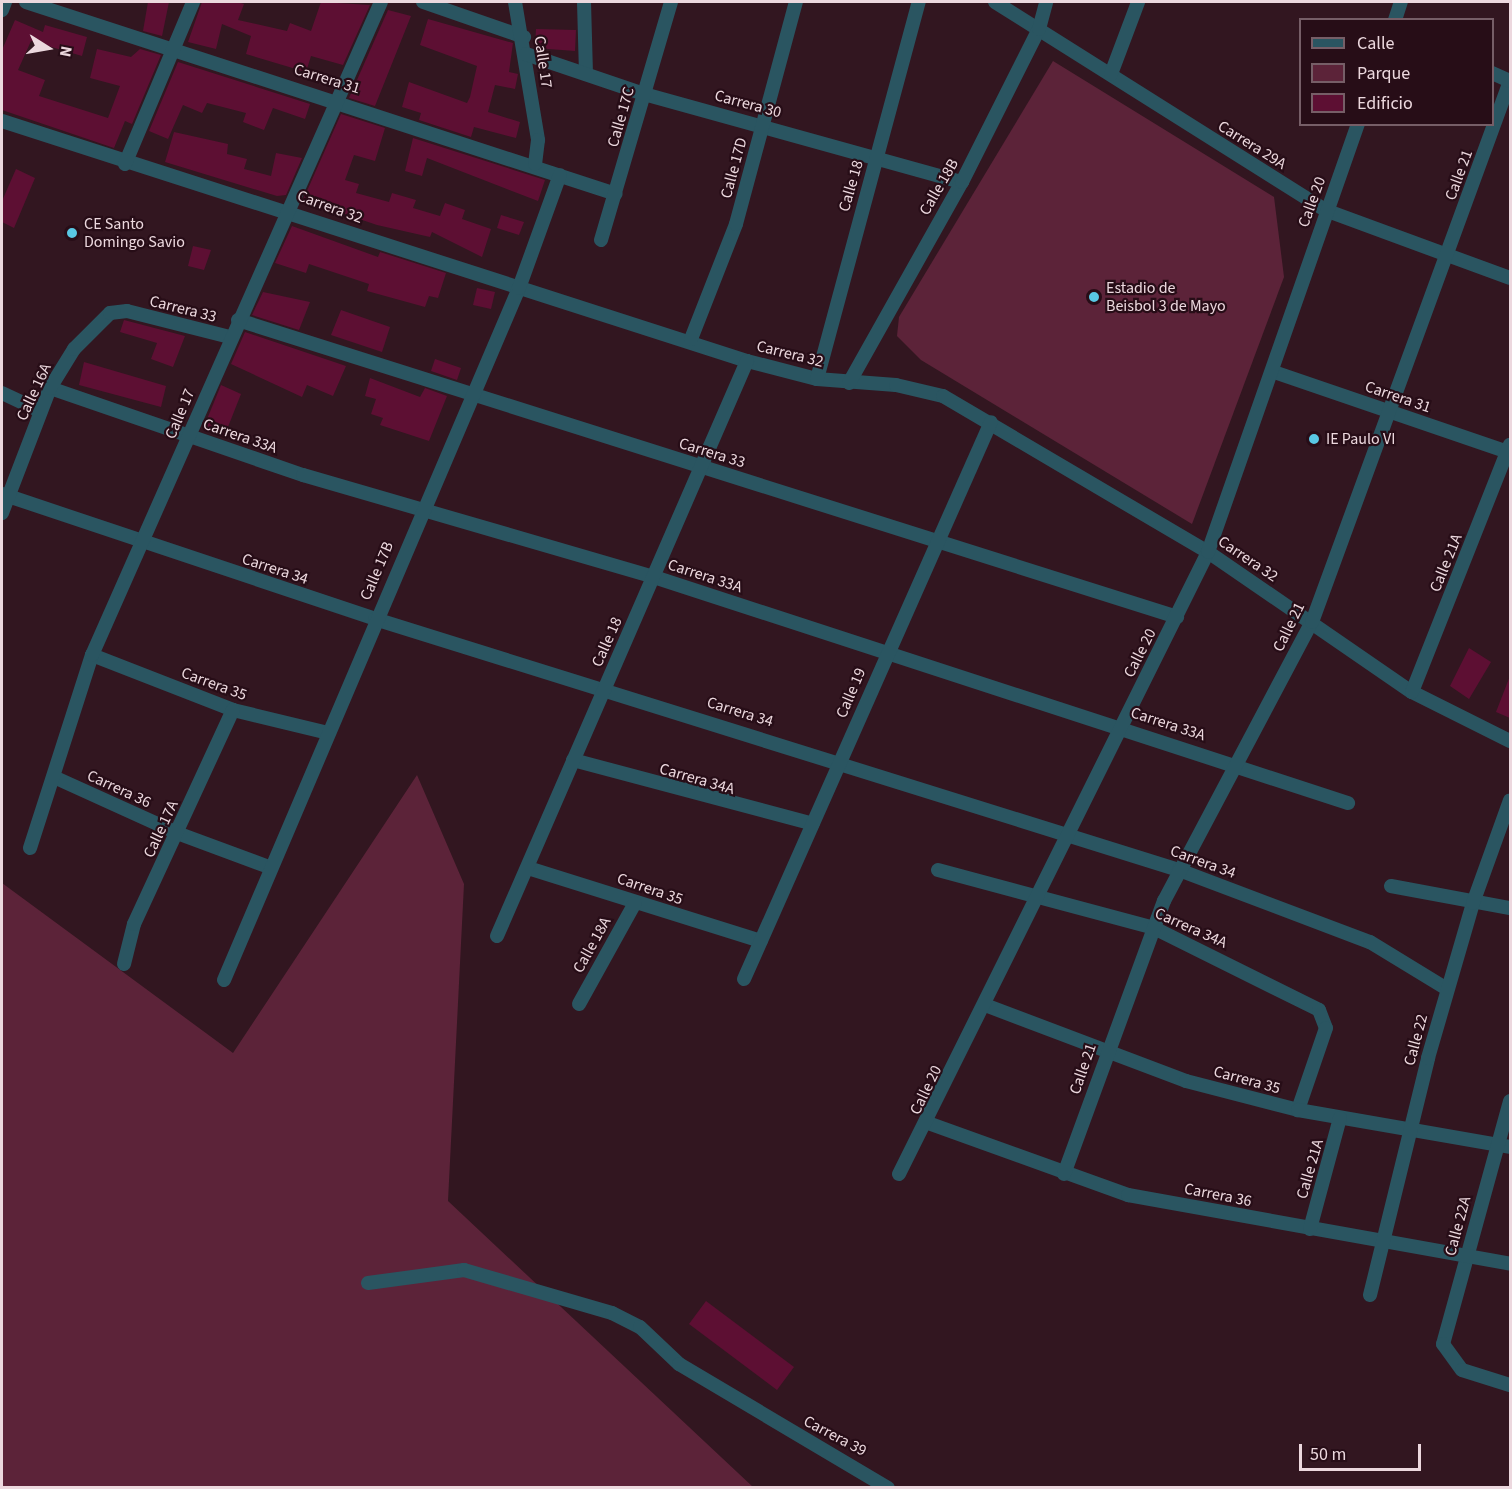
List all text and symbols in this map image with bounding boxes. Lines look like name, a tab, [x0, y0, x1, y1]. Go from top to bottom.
north arrow	[18, 18, 78, 78]
legend	[1299, 18, 1494, 126]
text: Calle	[1357, 31, 1394, 56]
street label: Calle 17	[530, 35, 556, 89]
text: N	[54, 44, 77, 59]
street label: Carrera 31	[291, 60, 363, 98]
text: Parque	[1357, 61, 1410, 86]
street label: Calle 17C	[603, 85, 639, 149]
street label: Carrera 30	[712, 86, 784, 122]
text: Edificio	[1357, 91, 1413, 116]
street label: Carrera 29A	[1214, 116, 1290, 174]
street label: Calle 17D	[717, 135, 751, 201]
street label: Calle 21	[1441, 147, 1477, 203]
street label: Calle 18B	[915, 155, 963, 219]
street label: Calle 18	[835, 158, 867, 214]
street label: Calle 20	[1294, 174, 1330, 230]
street label: Carrera 32	[295, 186, 365, 228]
place label: CE Santo Domingo Savio	[84, 214, 185, 252]
marker: CE Santo Domingo Savio	[65, 226, 79, 240]
place label: Estadio de Beisbol 3 de Mayo	[1106, 278, 1226, 316]
marker: Estadio de Beisbol 3 de Mayo	[1087, 290, 1101, 304]
street label: Carrera 33	[147, 291, 219, 327]
street label: Carrera 32	[754, 336, 826, 372]
street label: Calle 16A	[12, 360, 56, 424]
street label: Carrera 31	[1363, 377, 1433, 417]
street label: Calle 17	[161, 386, 199, 442]
street label: Carrera 33A	[200, 414, 280, 458]
place label: IE Paulo VI	[1326, 429, 1395, 449]
marker: IE Paulo VI	[1307, 432, 1321, 446]
street label: Carrera 33	[676, 434, 748, 472]
street label: Calle 21A	[1426, 531, 1466, 595]
street label: Carrera 32	[1214, 532, 1282, 586]
street label: Calle 17B	[356, 539, 398, 603]
street label: Carrera 34	[239, 549, 311, 589]
street label: Carrera 33A	[665, 555, 745, 597]
street label: Calle 21	[1269, 599, 1309, 655]
street label: Calle 18	[588, 614, 626, 670]
street label: Calle 20	[1120, 625, 1160, 681]
street label: Carrera 35	[179, 663, 249, 705]
street label: Calle 19	[832, 665, 870, 721]
street label: Carrera 34	[704, 693, 776, 731]
street label: Carrera 33A	[1128, 703, 1208, 745]
street label: Carrera 34A	[657, 759, 737, 799]
street label: Carrera 36	[84, 766, 154, 812]
street label: Calle 17A	[139, 797, 183, 861]
street label: Carrera 34	[1168, 841, 1238, 883]
street label: Carrera 35	[615, 869, 685, 909]
street label: Carrera 34A	[1152, 904, 1230, 952]
street label: Calle 18A	[569, 914, 615, 976]
street label: Calle 22	[1400, 1012, 1432, 1068]
street label: Calle 21	[1065, 1041, 1101, 1097]
street label: Calle 20	[906, 1062, 946, 1118]
street label: Carrera 35	[1211, 1062, 1283, 1098]
street label: Calle 21A	[1292, 1137, 1328, 1201]
street label: Carrera 36	[1183, 1179, 1253, 1211]
street label: Calle 22A	[1441, 1194, 1475, 1258]
street label: Carrera 39	[800, 1411, 870, 1461]
scale bar	[1302, 1432, 1424, 1470]
text: 50 m	[1310, 1442, 1346, 1467]

